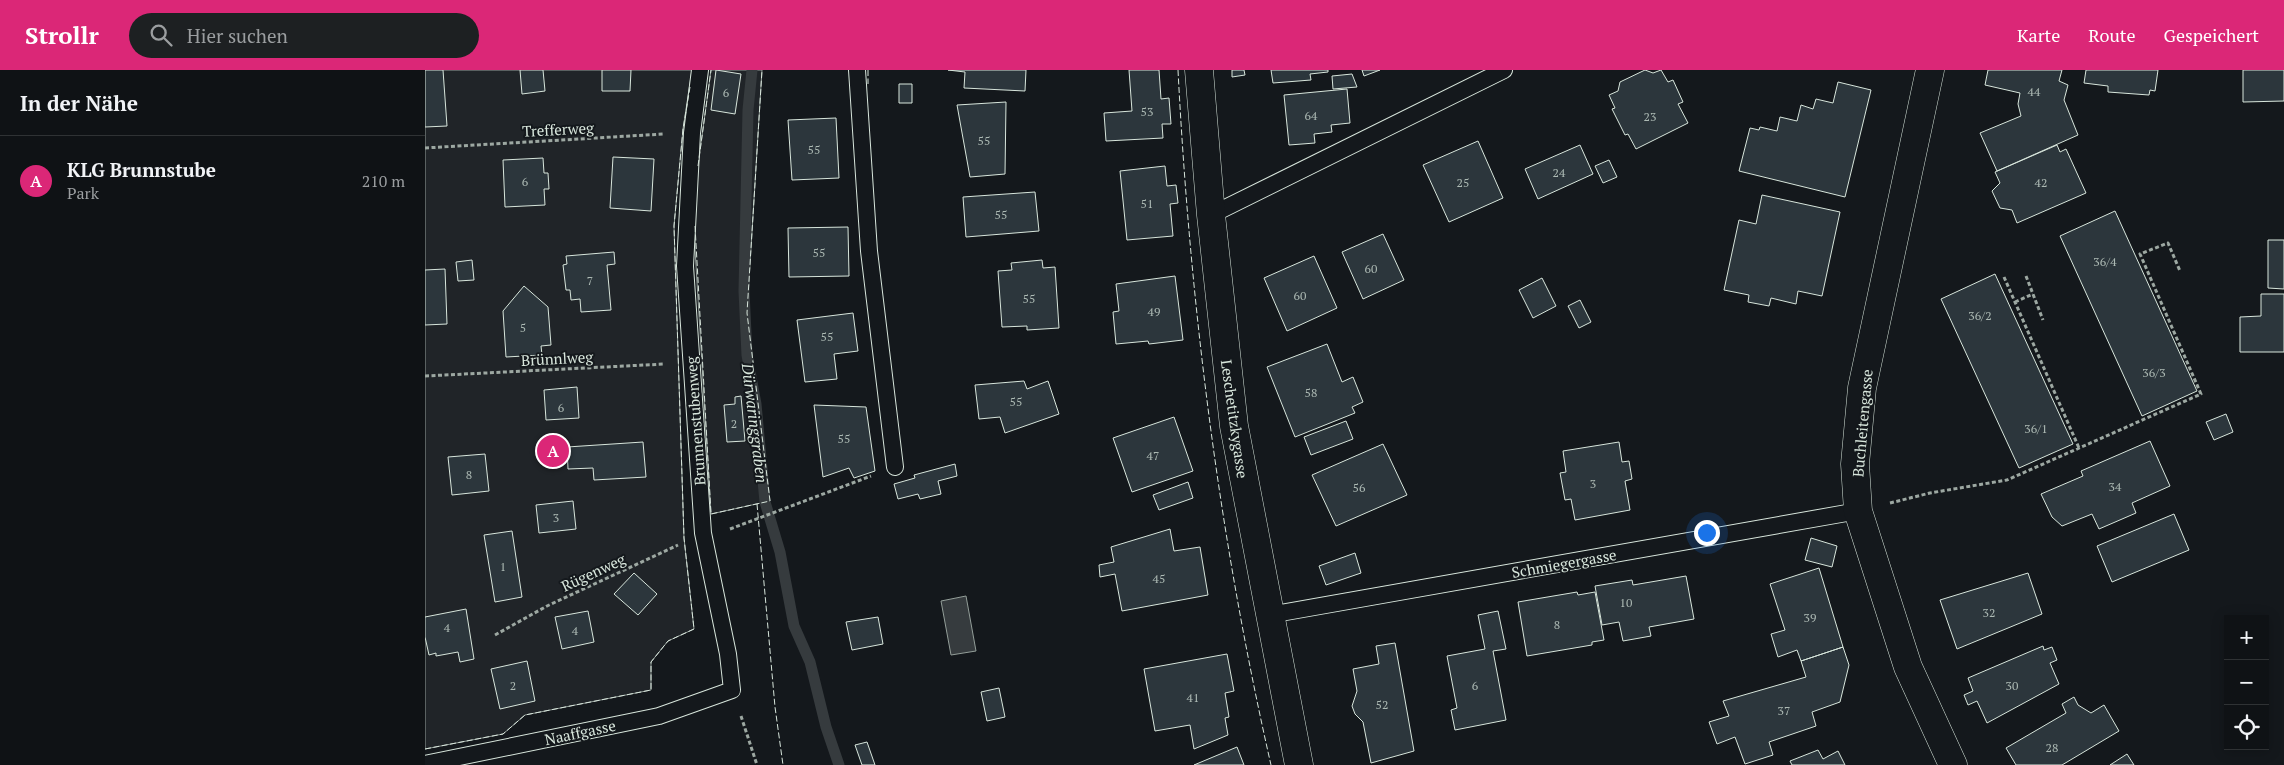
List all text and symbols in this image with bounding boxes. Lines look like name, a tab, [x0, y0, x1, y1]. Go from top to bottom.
search box	[129, 13, 479, 58]
text: Strollr	[25, 19, 99, 51]
icon: search	[147, 21, 175, 49]
text: Hier suchen	[187, 23, 288, 48]
text: Karte	[2017, 23, 2060, 47]
text: Route	[2088, 23, 2136, 47]
text: Gespeichert	[2164, 23, 2259, 47]
house number: 44	[2028, 84, 2041, 99]
house number: 6	[723, 85, 730, 100]
text: In der Nähe	[20, 89, 138, 117]
house number: 53	[1141, 104, 1153, 119]
house number: 64	[1305, 108, 1318, 123]
house number: 23	[1644, 109, 1656, 124]
street label: Trefferweg	[522, 117, 595, 141]
house number: 55	[978, 133, 990, 148]
house number: 55	[808, 142, 820, 157]
text: KLG Brunnstube	[67, 157, 216, 182]
house number: 24	[1553, 165, 1566, 180]
text: A	[30, 170, 42, 192]
text: 210 m	[362, 170, 405, 192]
house number: 6	[522, 174, 529, 189]
house number: 25	[1457, 175, 1469, 190]
house number: 42	[2035, 175, 2047, 190]
text: Park	[67, 182, 99, 204]
house number: 51	[1141, 196, 1153, 211]
house number: 55	[995, 207, 1007, 222]
house number: 55	[813, 245, 825, 260]
house number: 36/4	[2093, 254, 2117, 269]
house number: 60	[1365, 261, 1377, 276]
house number: 7	[587, 273, 593, 288]
house number: 60	[1294, 288, 1306, 303]
house number: 55	[1023, 291, 1035, 306]
house number: 49	[1148, 304, 1160, 319]
house number: 36/2	[1968, 308, 1992, 323]
house number: 5	[520, 320, 526, 335]
house number: 55	[821, 329, 833, 344]
street label: Brünnlweg	[520, 346, 595, 370]
street label: Brunnenstubenweg	[680, 355, 709, 486]
street label: Leschetitzkygasse	[1217, 358, 1253, 480]
water label: Dürwaringgraben	[737, 361, 773, 484]
house number: 36/3	[2142, 365, 2166, 380]
street label: Buchleitengasse	[1847, 368, 1877, 478]
house number: 58	[1305, 385, 1317, 400]
house number: 55	[1010, 394, 1022, 409]
house number: 6	[558, 400, 565, 415]
house number: 2	[731, 416, 737, 431]
house number: 36/1	[2024, 421, 2048, 436]
house number: 55	[838, 431, 850, 446]
pin: A	[537, 432, 569, 470]
house number: 47	[1147, 448, 1159, 463]
house number: 8	[466, 467, 472, 482]
house number: 3	[1590, 476, 1596, 491]
house number: 34	[2109, 479, 2122, 494]
house number: 56	[1353, 480, 1366, 495]
house number: 3	[553, 510, 559, 525]
your location	[1694, 520, 1720, 546]
street label: Schmiegergasse	[1510, 544, 1618, 582]
street label: Rügenweg	[558, 548, 629, 596]
house number: 1	[500, 559, 506, 574]
house number: 45	[1153, 571, 1165, 586]
house number: 10	[1620, 595, 1632, 610]
house number: 32	[1983, 605, 1995, 620]
house number: 39	[1804, 610, 1816, 625]
map controls	[2224, 615, 2269, 750]
button: +	[2224, 615, 2269, 660]
house number: 8	[1554, 617, 1560, 632]
house number: 4	[444, 620, 451, 635]
house number: 4	[572, 623, 579, 638]
button: −	[2224, 660, 2269, 705]
house number: 2	[510, 678, 516, 693]
house number: 6	[1472, 678, 1479, 693]
house number: 30	[2006, 678, 2018, 693]
house number: 41	[1187, 690, 1199, 705]
house number: 52	[1376, 697, 1388, 712]
house number: 37	[1778, 703, 1790, 718]
button: locate	[2224, 705, 2269, 750]
street label: Naaffgasse	[543, 715, 617, 749]
house number: 28	[2046, 740, 2058, 755]

